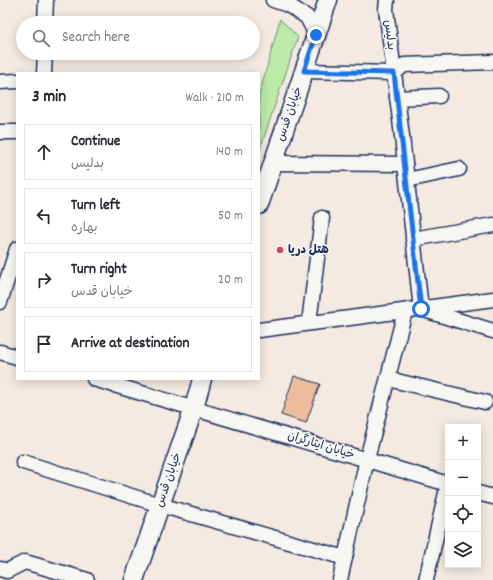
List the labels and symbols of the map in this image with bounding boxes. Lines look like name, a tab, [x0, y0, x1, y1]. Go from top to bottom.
street label: بدلیس	[379, 19, 399, 51]
route end	[307, 26, 325, 44]
street label: خیابان قدس	[273, 84, 307, 144]
place label: هتل دریا	[288, 242, 329, 259]
marker: هتل دریا	[275, 245, 285, 255]
route start	[412, 300, 430, 318]
street label: خیابان ایثارگران	[285, 428, 357, 464]
street label: خیابان قدس	[152, 450, 186, 510]

